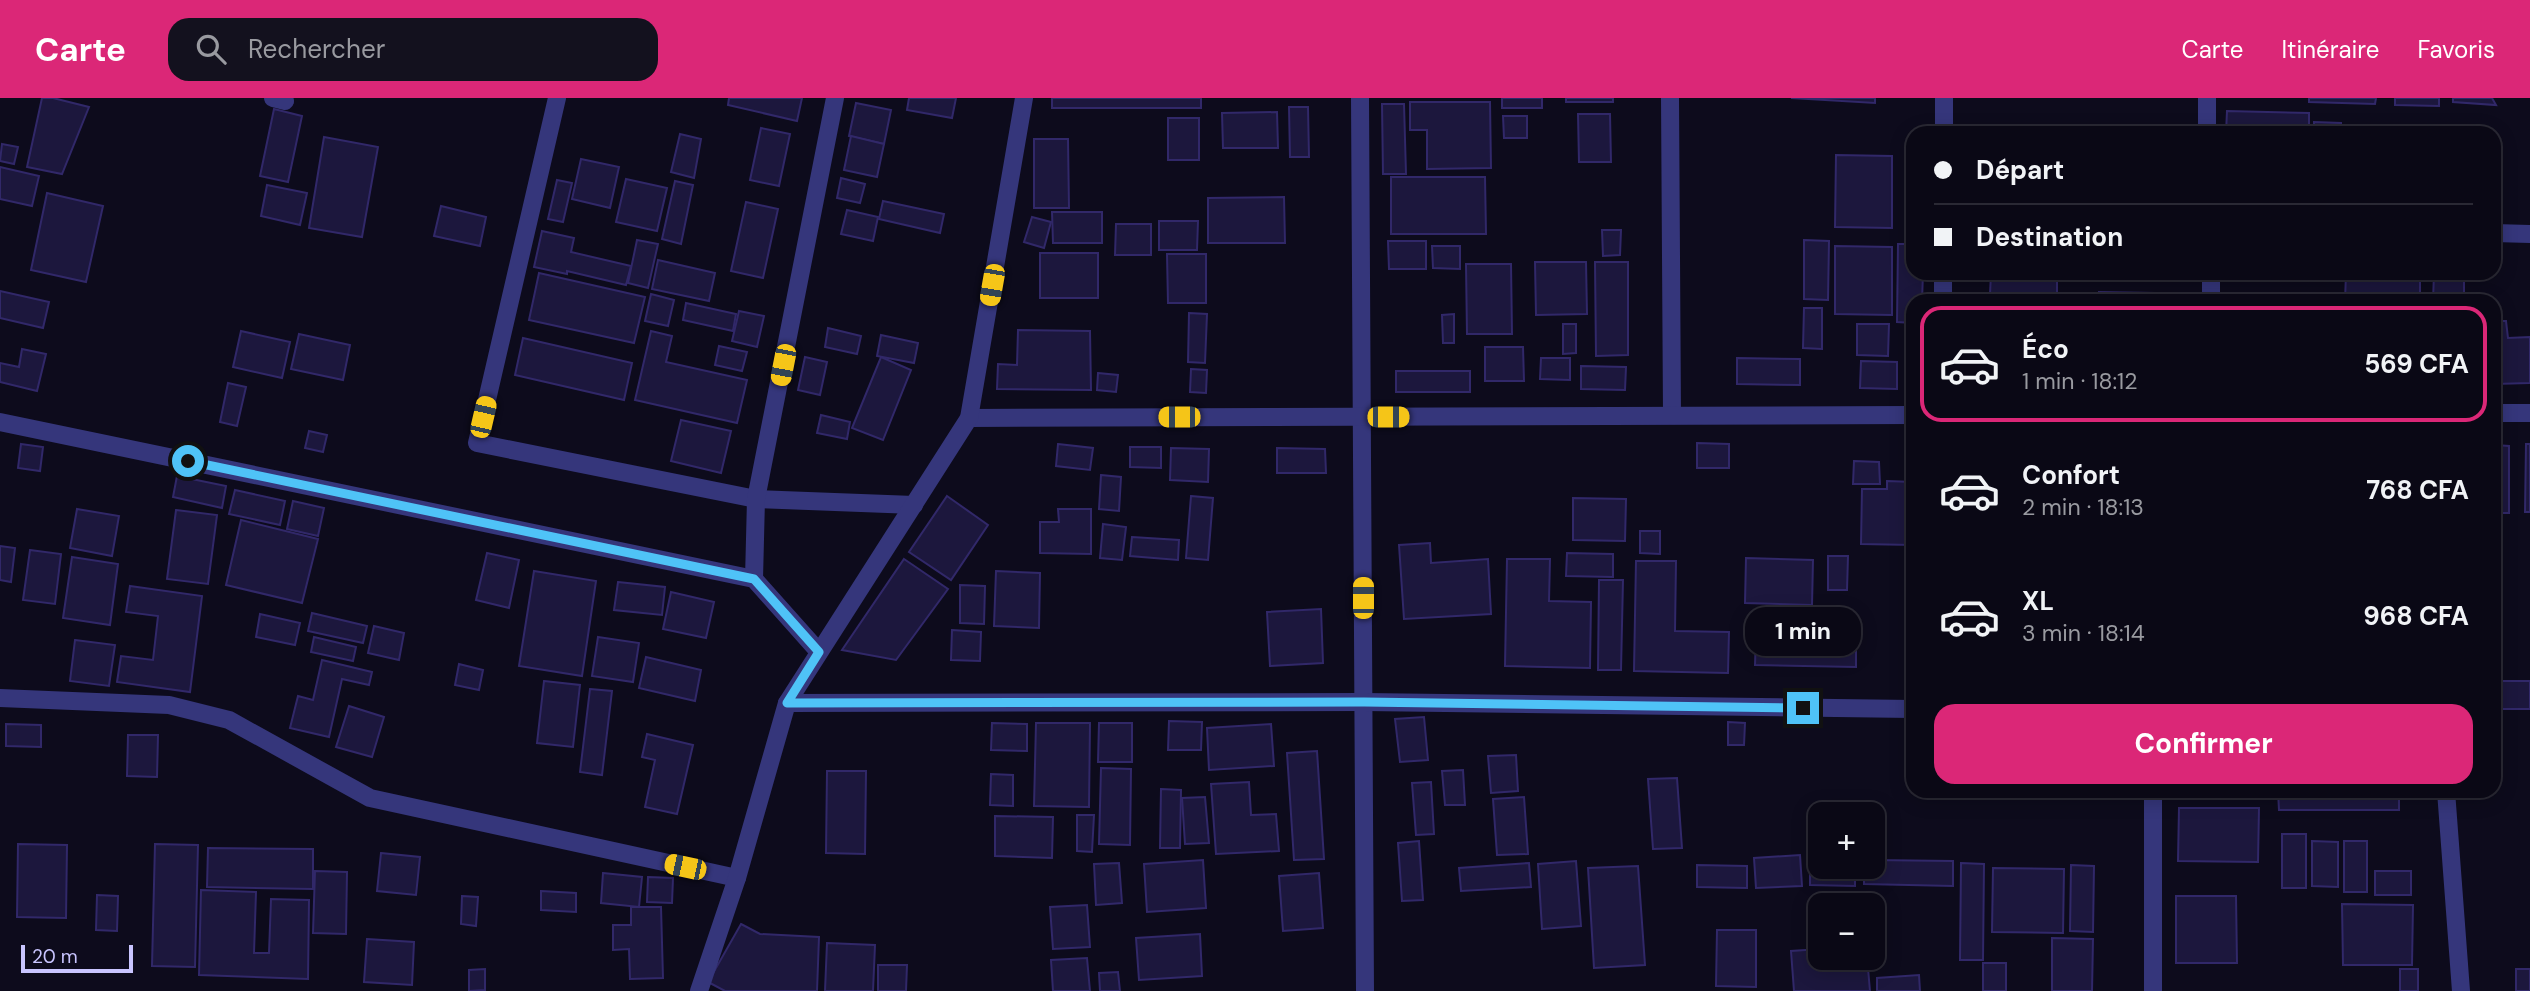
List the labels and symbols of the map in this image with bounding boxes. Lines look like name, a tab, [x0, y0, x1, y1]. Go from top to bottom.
car	[979, 262, 1006, 308]
car	[769, 342, 798, 388]
car	[469, 394, 498, 440]
car	[1159, 407, 1201, 428]
car	[1368, 407, 1410, 428]
route start	[172, 445, 204, 477]
car	[1353, 577, 1374, 619]
callout: 1 min	[1745, 606, 1861, 656]
route end	[1787, 692, 1819, 724]
car	[663, 852, 708, 882]
scale bar	[21, 942, 133, 974]

